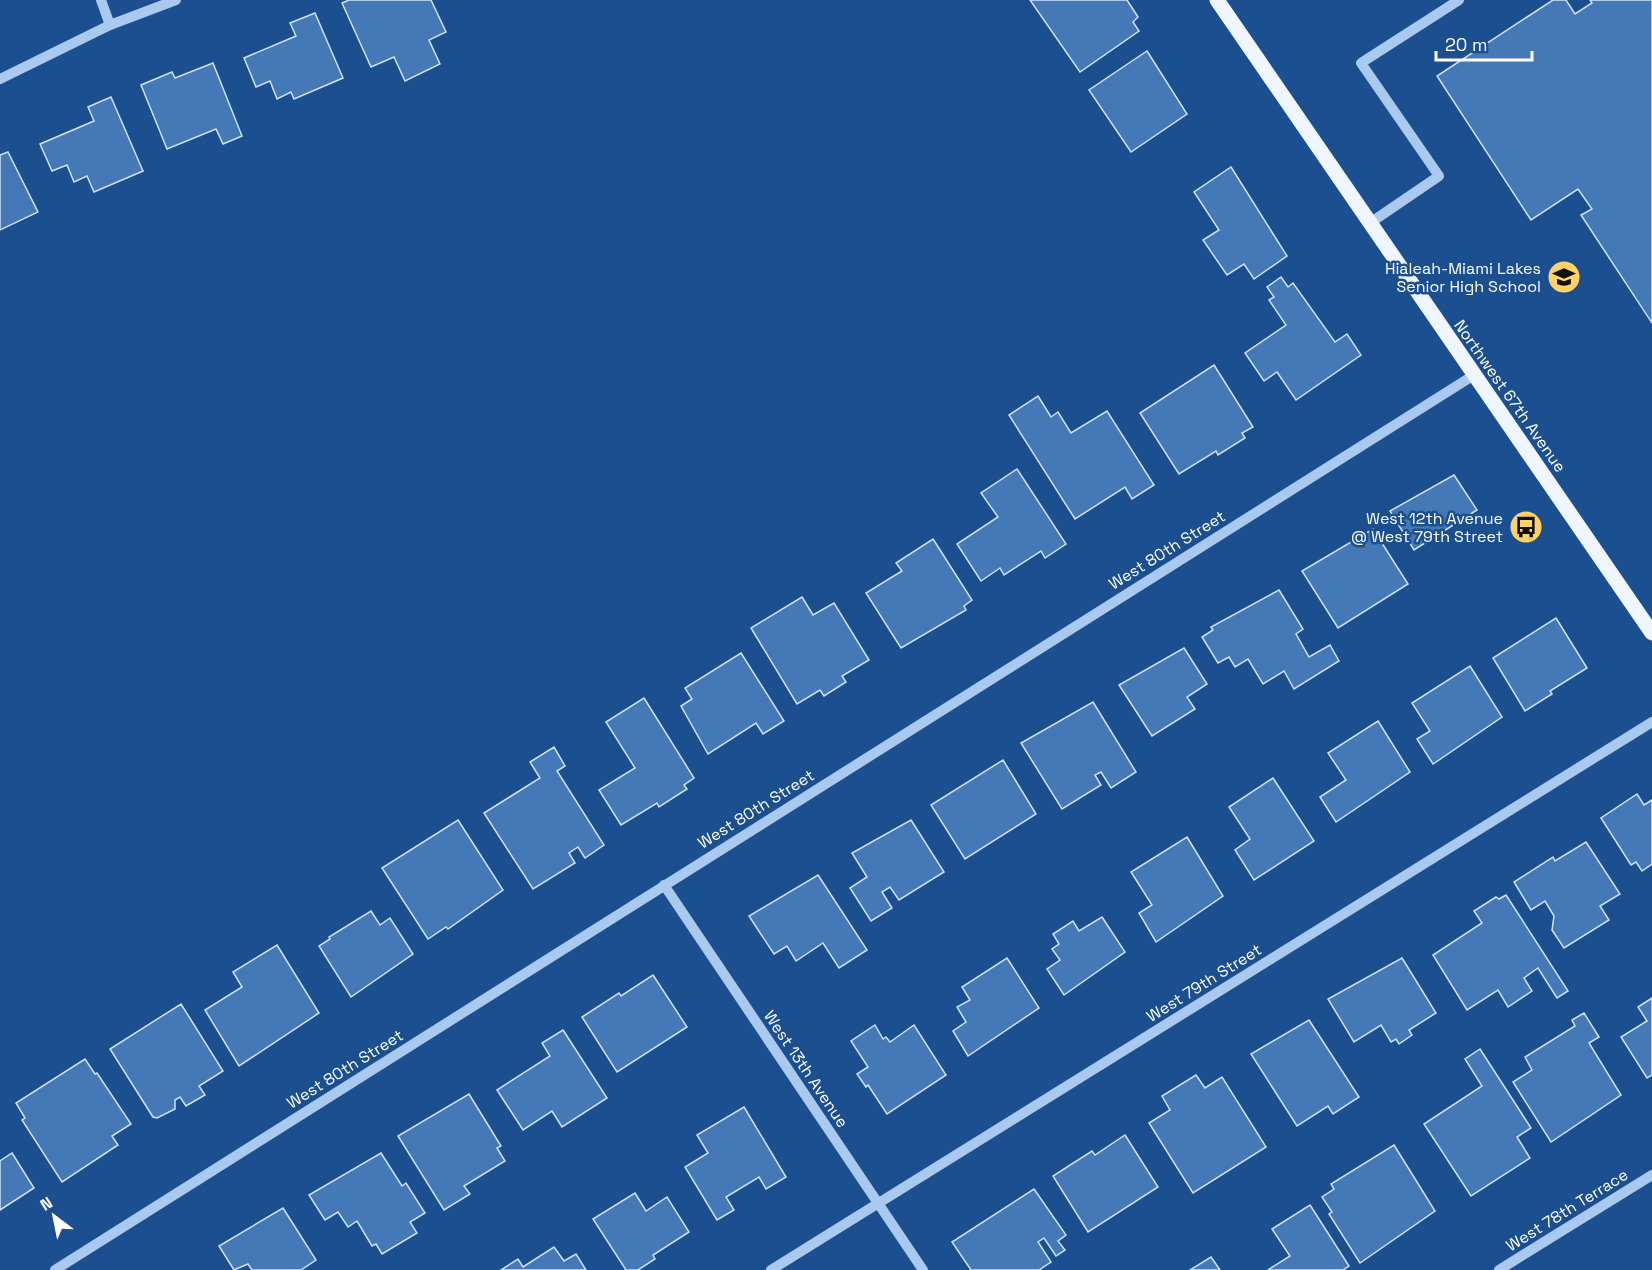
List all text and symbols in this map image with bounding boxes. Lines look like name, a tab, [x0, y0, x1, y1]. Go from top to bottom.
scale bar	[1436, 24, 1532, 62]
text: 20 m	[1445, 33, 1488, 56]
place label: Hialeah-Miami Lakes Senior High School	[1385, 258, 1541, 297]
school or university icon: Hialeah-Miami Lakes Senior High School	[1546, 259, 1582, 295]
street label: Northwest 67th Avenue	[1449, 316, 1571, 476]
street label: West 80th Street	[1105, 506, 1229, 594]
place label: West 12th Avenue @ West 79th Street	[1351, 508, 1503, 547]
bus stop icon: West 12th Avenue @ West 79th Street	[1508, 509, 1544, 545]
street label: West 80th Street	[694, 765, 818, 853]
street label: West 79th Street	[1142, 939, 1266, 1027]
street label: West 13th Avenue	[759, 1006, 853, 1132]
street label: West 80th Street	[283, 1025, 407, 1113]
street label: West 78th Terrace	[1502, 1164, 1632, 1256]
north arrow	[24, 1186, 84, 1246]
text: N	[36, 1192, 56, 1215]

